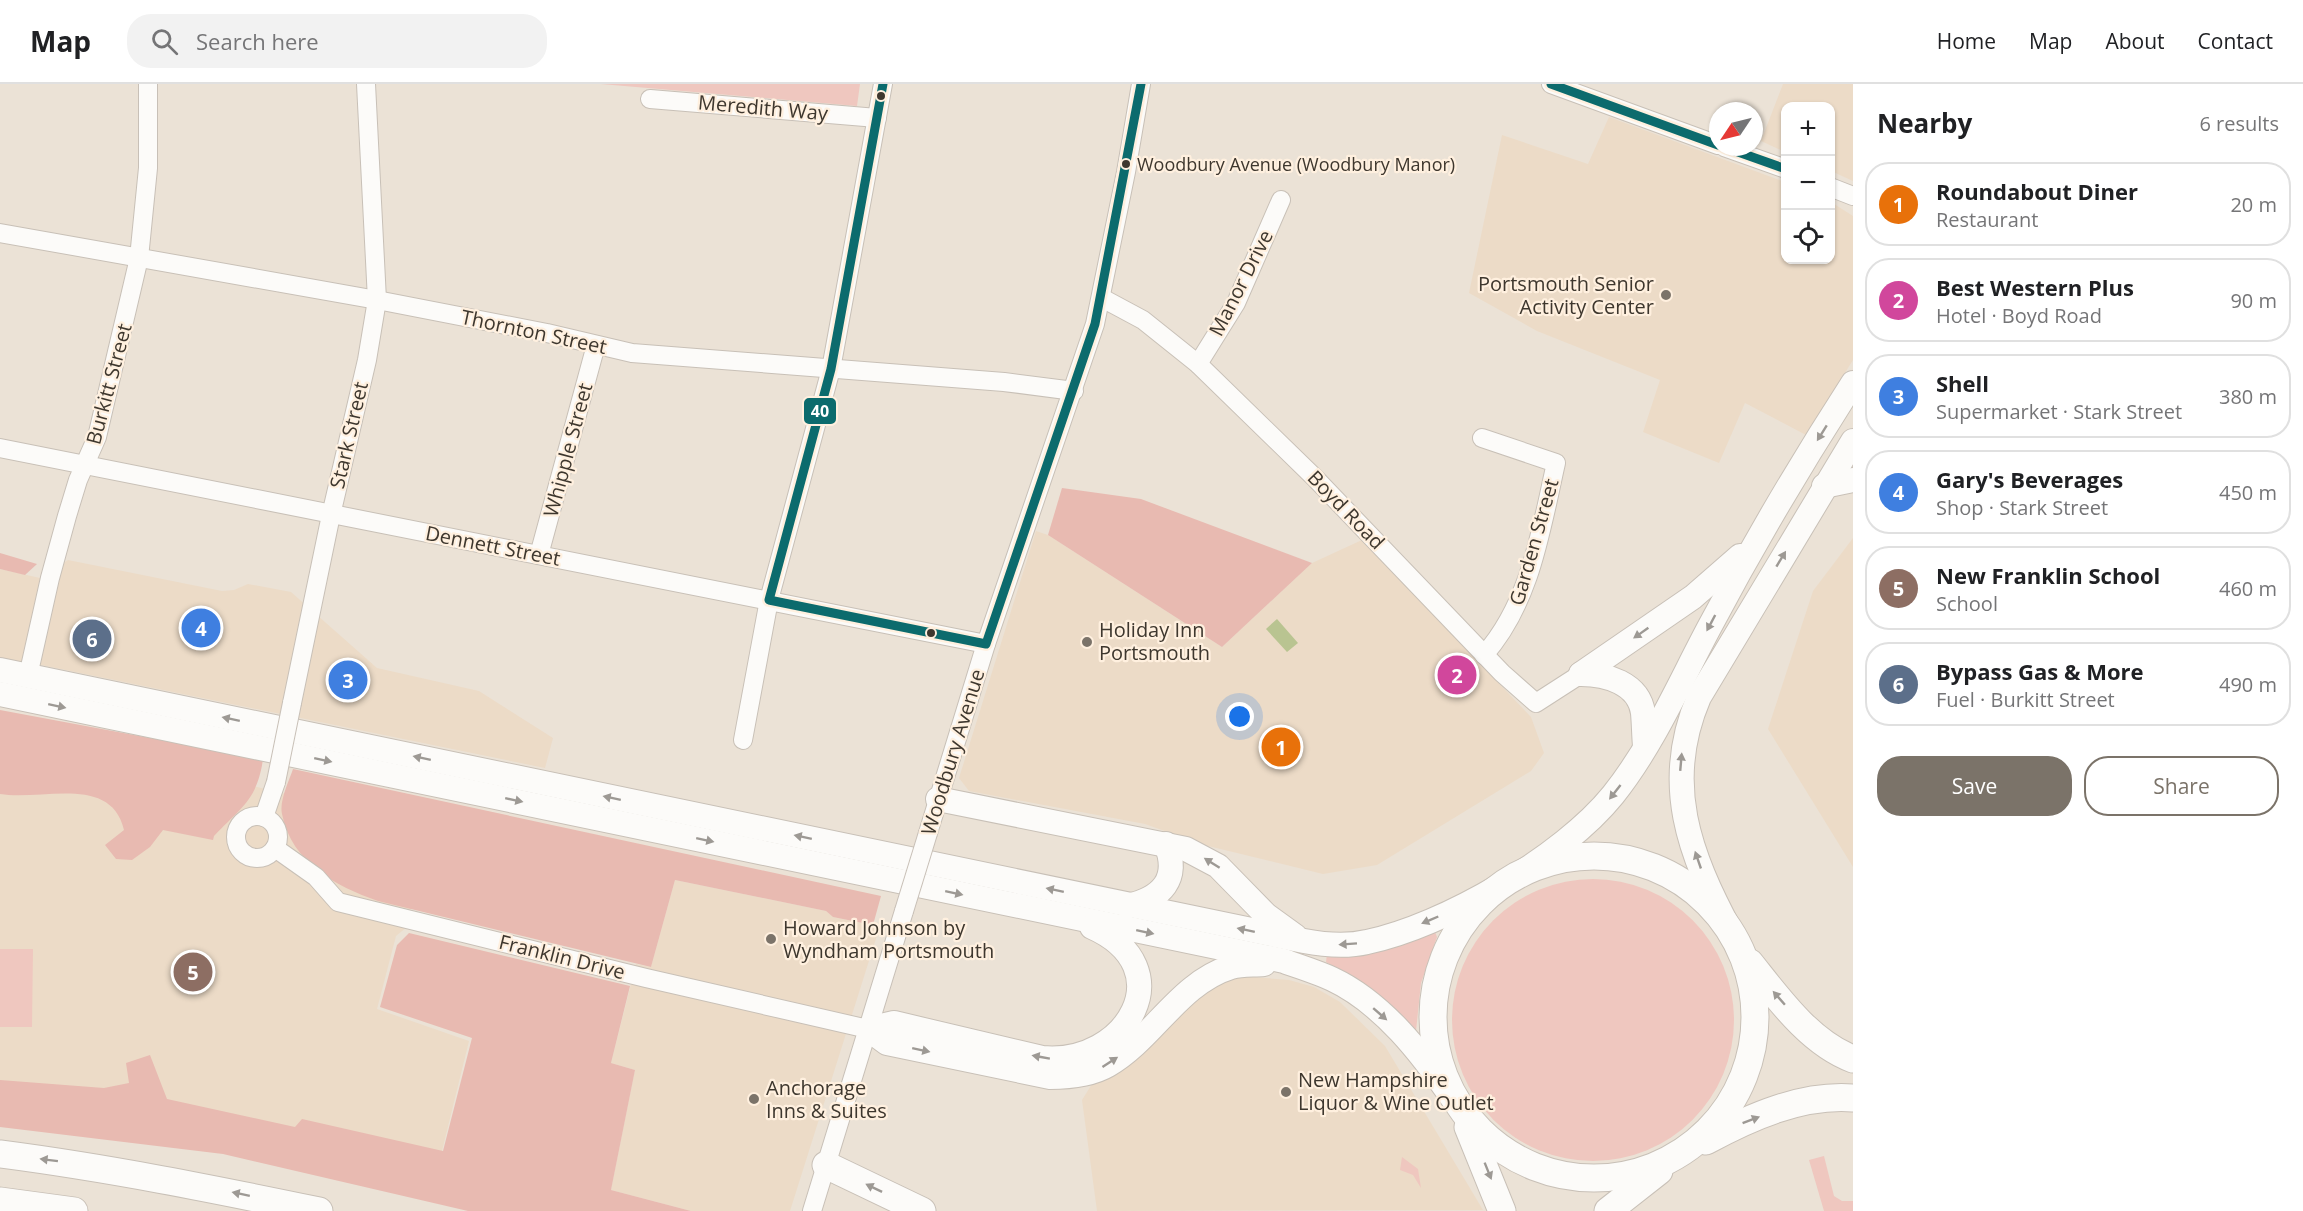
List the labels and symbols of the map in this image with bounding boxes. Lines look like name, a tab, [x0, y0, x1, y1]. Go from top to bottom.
street label: Meredith Way	[697, 88, 830, 127]
unlabelled marker	[875, 90, 887, 102]
north arrow	[1709, 102, 1763, 156]
place label: Woodbury Avenue (Woodbury Manor)	[1137, 152, 1455, 176]
marker: Woodbury Avenue (Woodbury Manor)	[1120, 158, 1132, 170]
street label: Manor Drive	[1202, 225, 1279, 340]
place label: Portsmouth Senior Activity Center	[1478, 270, 1654, 320]
marker: Portsmouth Senior Activity Center	[1659, 288, 1673, 302]
street label: Thornton Street	[459, 303, 609, 360]
street label: Burkitt Street	[79, 320, 138, 447]
street label: Stark Street	[323, 379, 374, 491]
street label: Whipple Street	[537, 380, 598, 520]
line badge: 40	[803, 397, 837, 425]
text: 40	[811, 400, 829, 422]
one-way arrow	[1816, 425, 1827, 441]
street label: Boyd Road	[1302, 464, 1391, 555]
street label: Garden Street	[1503, 475, 1564, 608]
street label: Dennett Street	[423, 519, 563, 572]
one-way arrow	[1775, 551, 1786, 567]
pin: 4	[182, 606, 220, 650]
one-way arrow	[1706, 615, 1716, 632]
pin: 6	[72, 616, 112, 662]
place label: Holiday Inn Portsmouth	[1099, 616, 1210, 666]
unlabelled marker	[925, 627, 937, 639]
one-way arrow	[1633, 627, 1649, 639]
marker: Holiday Inn Portsmouth	[1080, 635, 1094, 649]
pin: 2	[1438, 652, 1476, 698]
pin: 3	[328, 658, 368, 702]
street label: Woodbury Avenue	[914, 666, 991, 838]
one-way arrow	[48, 702, 67, 711]
your location	[1225, 702, 1254, 731]
one-way arrow	[221, 714, 240, 723]
pin: 1	[1262, 724, 1300, 770]
one-way arrow	[412, 753, 431, 762]
one-way arrow	[1676, 753, 1686, 772]
one-way arrow	[314, 756, 332, 766]
one-way arrow	[1609, 785, 1621, 800]
one-way arrow	[603, 793, 622, 802]
one-way arrow	[505, 796, 524, 805]
one-way arrow	[794, 832, 813, 841]
one-way arrow	[695, 836, 714, 845]
one-way arrow	[1693, 851, 1703, 869]
one-way arrow	[1204, 857, 1220, 868]
one-way arrow	[1046, 885, 1065, 894]
one-way arrow	[945, 889, 964, 898]
place label: Howard Johnson by Wyndham Portsmouth	[783, 914, 994, 964]
one-way arrow	[1421, 915, 1439, 925]
one-way arrow	[1237, 925, 1256, 934]
street label: Franklin Drive	[496, 928, 628, 985]
one-way arrow	[1136, 928, 1155, 938]
marker: Howard Johnson by Wyndham Portsmouth	[764, 932, 778, 946]
one-way arrow	[1338, 940, 1357, 949]
pin: 5	[174, 950, 212, 994]
one-way arrow	[1773, 991, 1786, 1006]
one-way arrow	[1372, 1007, 1387, 1020]
one-way arrow	[911, 1046, 930, 1056]
one-way arrow	[1032, 1052, 1051, 1061]
one-way arrow	[1101, 1057, 1118, 1068]
place label: New Hampshire Liquor & Wine Outlet	[1298, 1066, 1494, 1116]
place label: Anchorage Inns & Suites	[766, 1074, 887, 1124]
marker: New Hampshire Liquor & Wine Outlet	[1279, 1085, 1293, 1099]
marker: Anchorage Inns & Suites	[747, 1092, 761, 1106]
one-way arrow	[1742, 1115, 1760, 1124]
one-way arrow	[40, 1156, 59, 1165]
one-way arrow	[1483, 1163, 1493, 1181]
one-way arrow	[865, 1183, 882, 1193]
one-way arrow	[231, 1189, 250, 1198]

